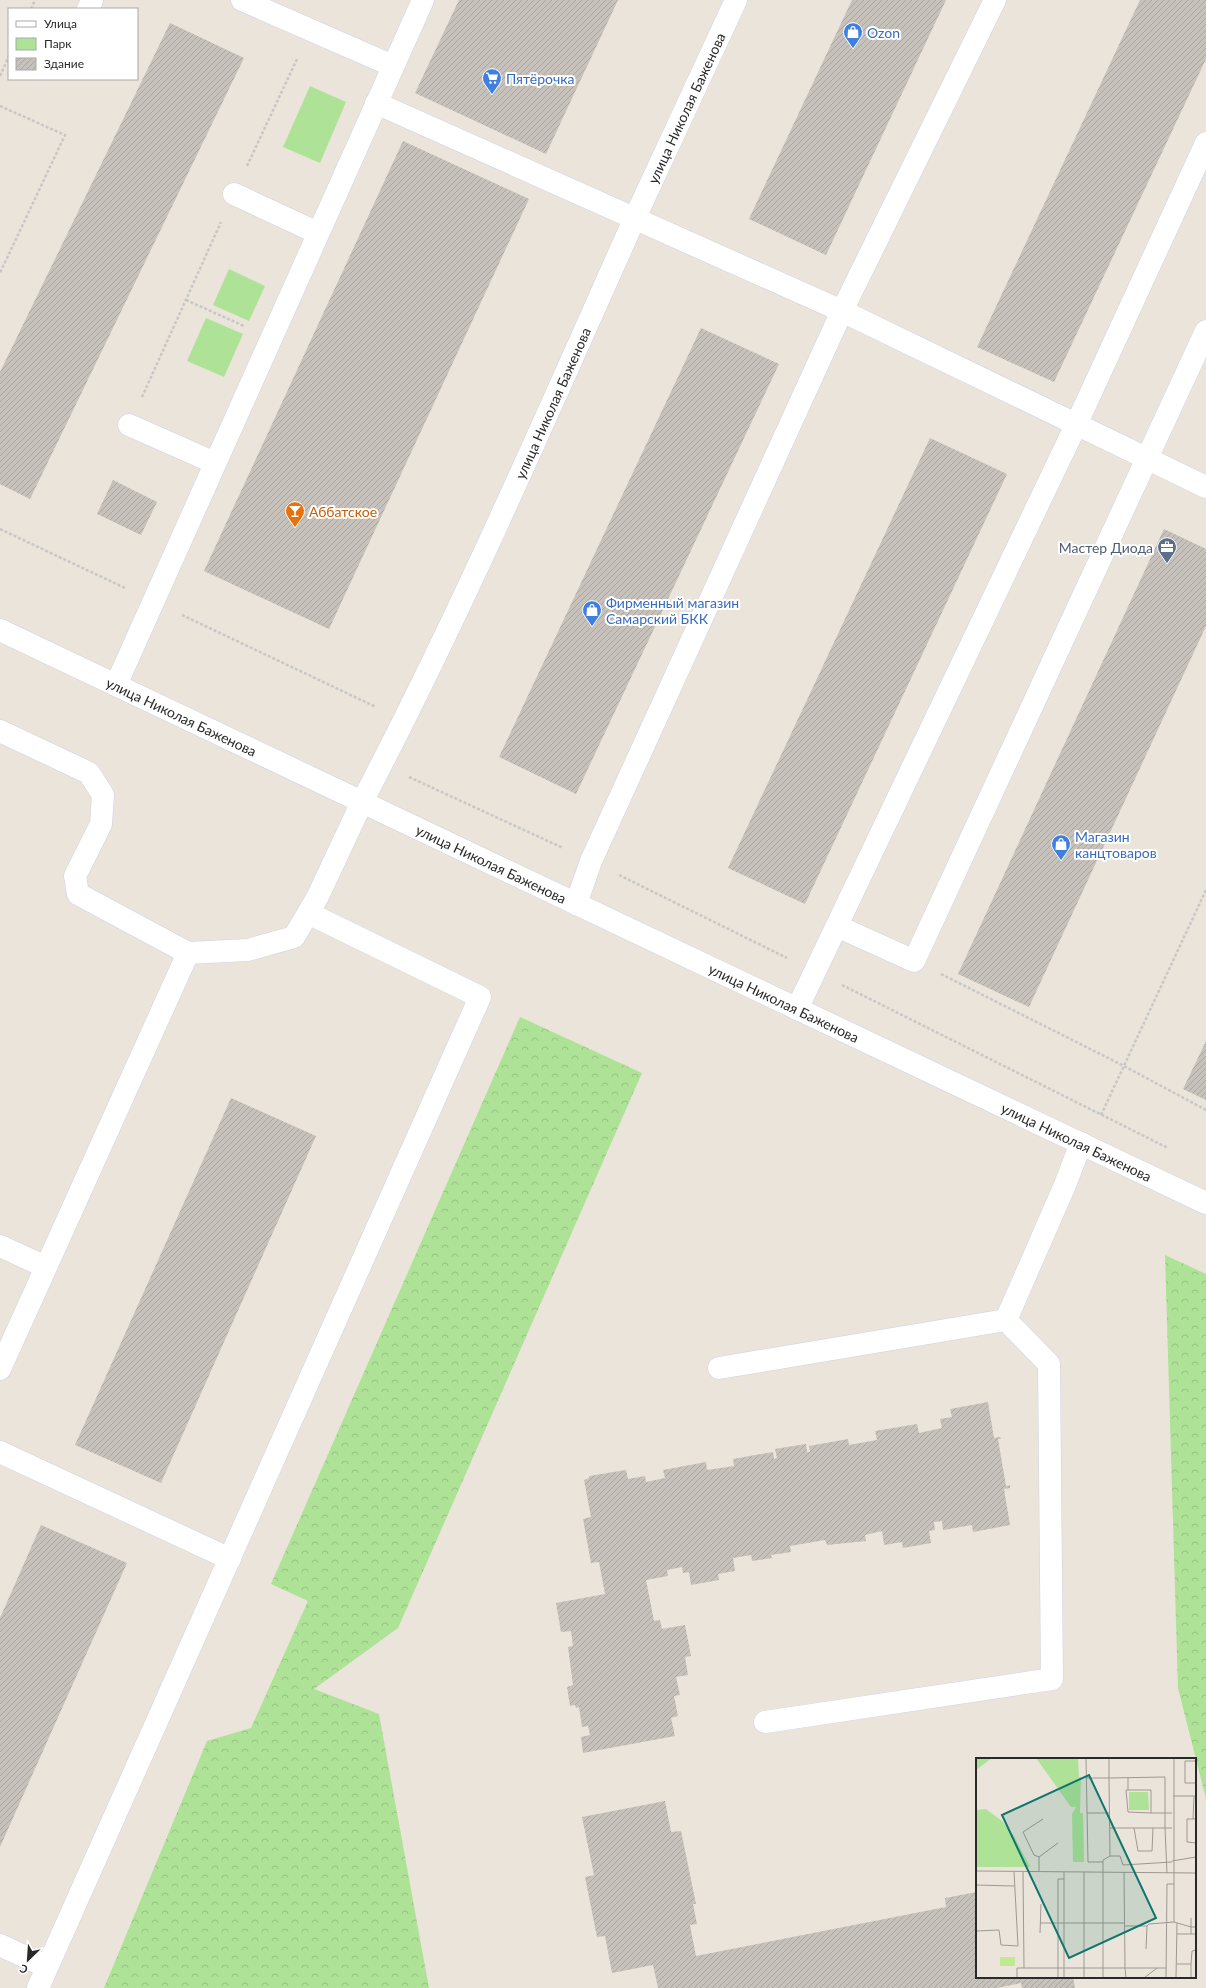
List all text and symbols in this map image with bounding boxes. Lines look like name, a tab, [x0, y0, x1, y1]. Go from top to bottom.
legend	[8, 8, 138, 80]
text: Улица	[44, 16, 77, 31]
shop icon: Ozon	[842, 21, 864, 49]
place label: Ozon	[867, 24, 900, 41]
street label: улица Николая Баженова	[643, 30, 728, 186]
text: Парк	[44, 36, 72, 51]
text: Здание	[44, 56, 84, 71]
supermarket icon: Пятёрочка	[481, 67, 503, 95]
place label: Пятёрочка	[506, 70, 574, 87]
street label: улица Николая Баженова	[511, 325, 594, 482]
bar icon: Аббатское	[284, 500, 306, 528]
place label: Аббатское	[309, 503, 377, 520]
office icon: Мастер Диода	[1156, 536, 1178, 564]
place label: Мастер Диода	[1059, 539, 1153, 556]
place label: Фирменный магазин Самарский БКК	[606, 594, 739, 627]
shop icon: Фирменный магазин Самарский БКК	[581, 599, 603, 627]
street label: улица Николая Баженова	[104, 673, 259, 759]
street label: улица Николая Баженова	[413, 820, 569, 906]
place label: Магазин канцтоваров	[1075, 828, 1157, 861]
shop icon: Магазин канцтоваров	[1050, 833, 1072, 861]
street label: улица Николая Баженова	[706, 960, 862, 1045]
street label: улица Николая Баженова	[999, 1099, 1155, 1185]
inset map	[976, 1758, 1196, 1978]
north arrow	[8, 1940, 48, 1980]
text: С	[17, 1962, 30, 1977]

